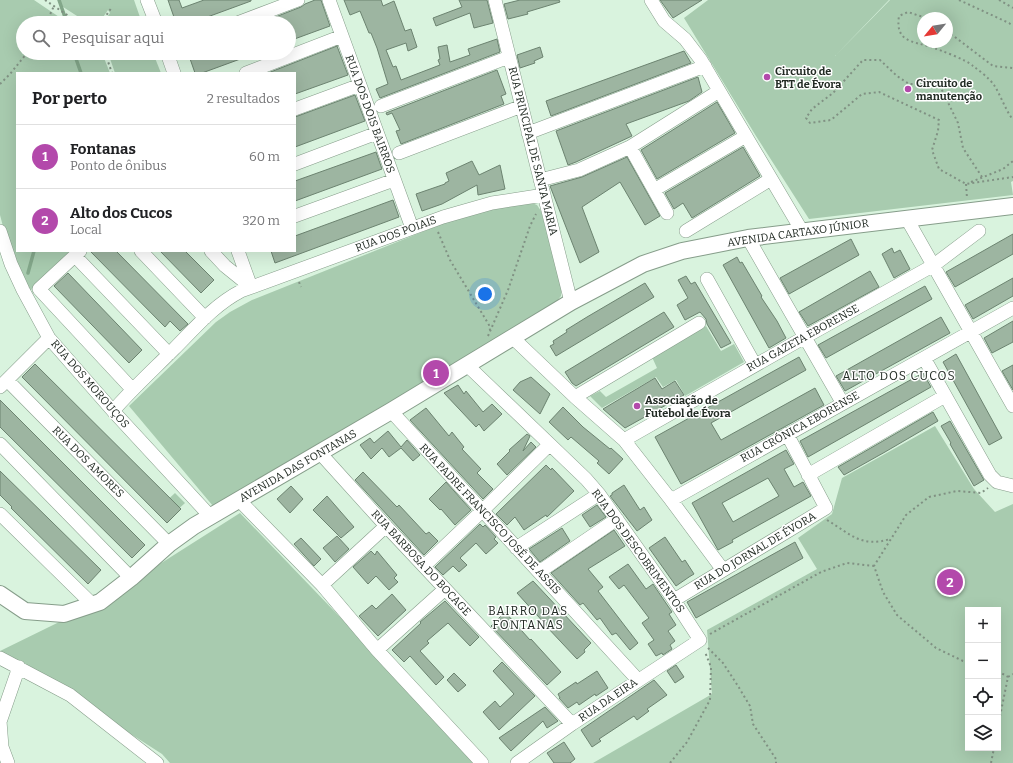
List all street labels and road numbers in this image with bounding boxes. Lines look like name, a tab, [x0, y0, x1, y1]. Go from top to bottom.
street label: RUA DOS DOIS BAIRROS	[343, 53, 397, 175]
street label: RUA PRINCIPAL DE SANTA MARIA	[506, 65, 560, 237]
street label: RUA DOS POIAIS	[354, 213, 438, 255]
street label: AVENIDA CARTAXO JÚNIOR	[726, 216, 870, 249]
street label: RUA GAZETA EBORENSE	[744, 302, 862, 374]
street label: RUA DOS MOROUÇOS	[48, 337, 132, 431]
street label: RUA CRÓNICA EBORENSE	[738, 388, 862, 465]
street label: RUA DOS AMORES	[50, 424, 126, 500]
street label: AVENIDA DAS FONTANAS	[237, 427, 359, 505]
street label: RUA PADRE FRANCISCO JOSÉ DE ASSIS	[417, 440, 564, 597]
street label: RUA DOS DESCOBRIMENTOS	[589, 487, 687, 615]
street label: RUA BARBOSA DO BOCAGE	[369, 507, 474, 619]
street label: RUA DO JORNAL DE ÉVORA	[691, 508, 818, 593]
street label: RUA DA EIRA	[576, 676, 640, 724]

